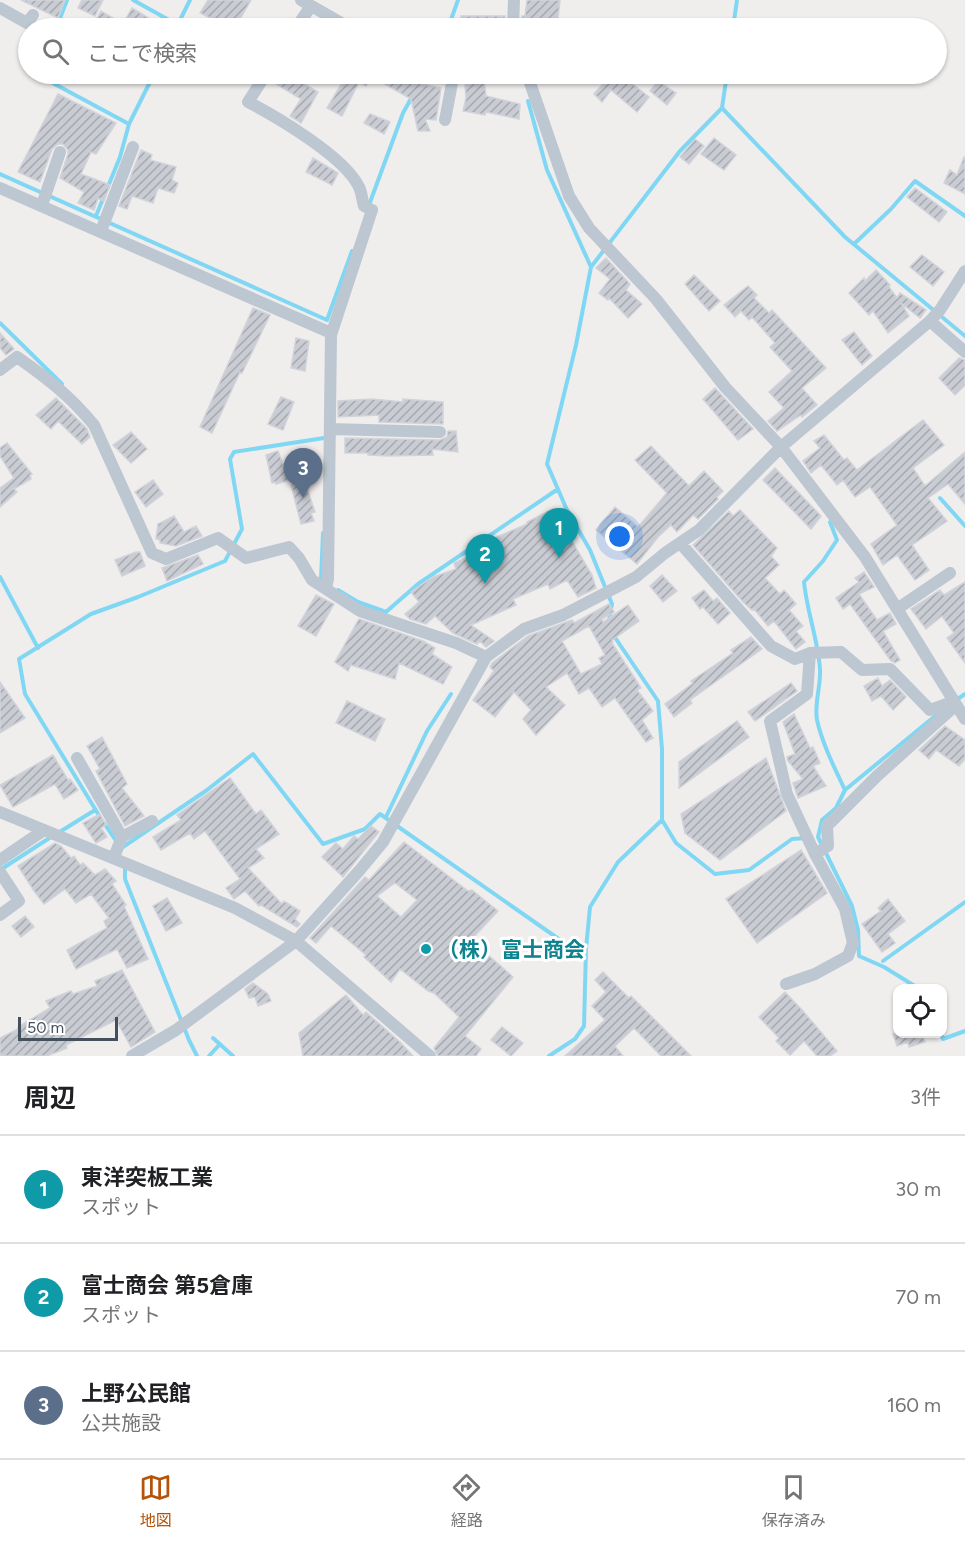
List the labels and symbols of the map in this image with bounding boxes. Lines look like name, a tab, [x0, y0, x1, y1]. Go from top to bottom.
pin: 3	[284, 448, 322, 498]
pin: 1	[540, 508, 578, 558]
your location	[605, 522, 634, 551]
pin: 2	[466, 534, 504, 584]
place label: （株）富士商会	[438, 937, 585, 962]
marker: （株）富士商会	[419, 942, 433, 956]
scale bar	[18, 1014, 118, 1042]

